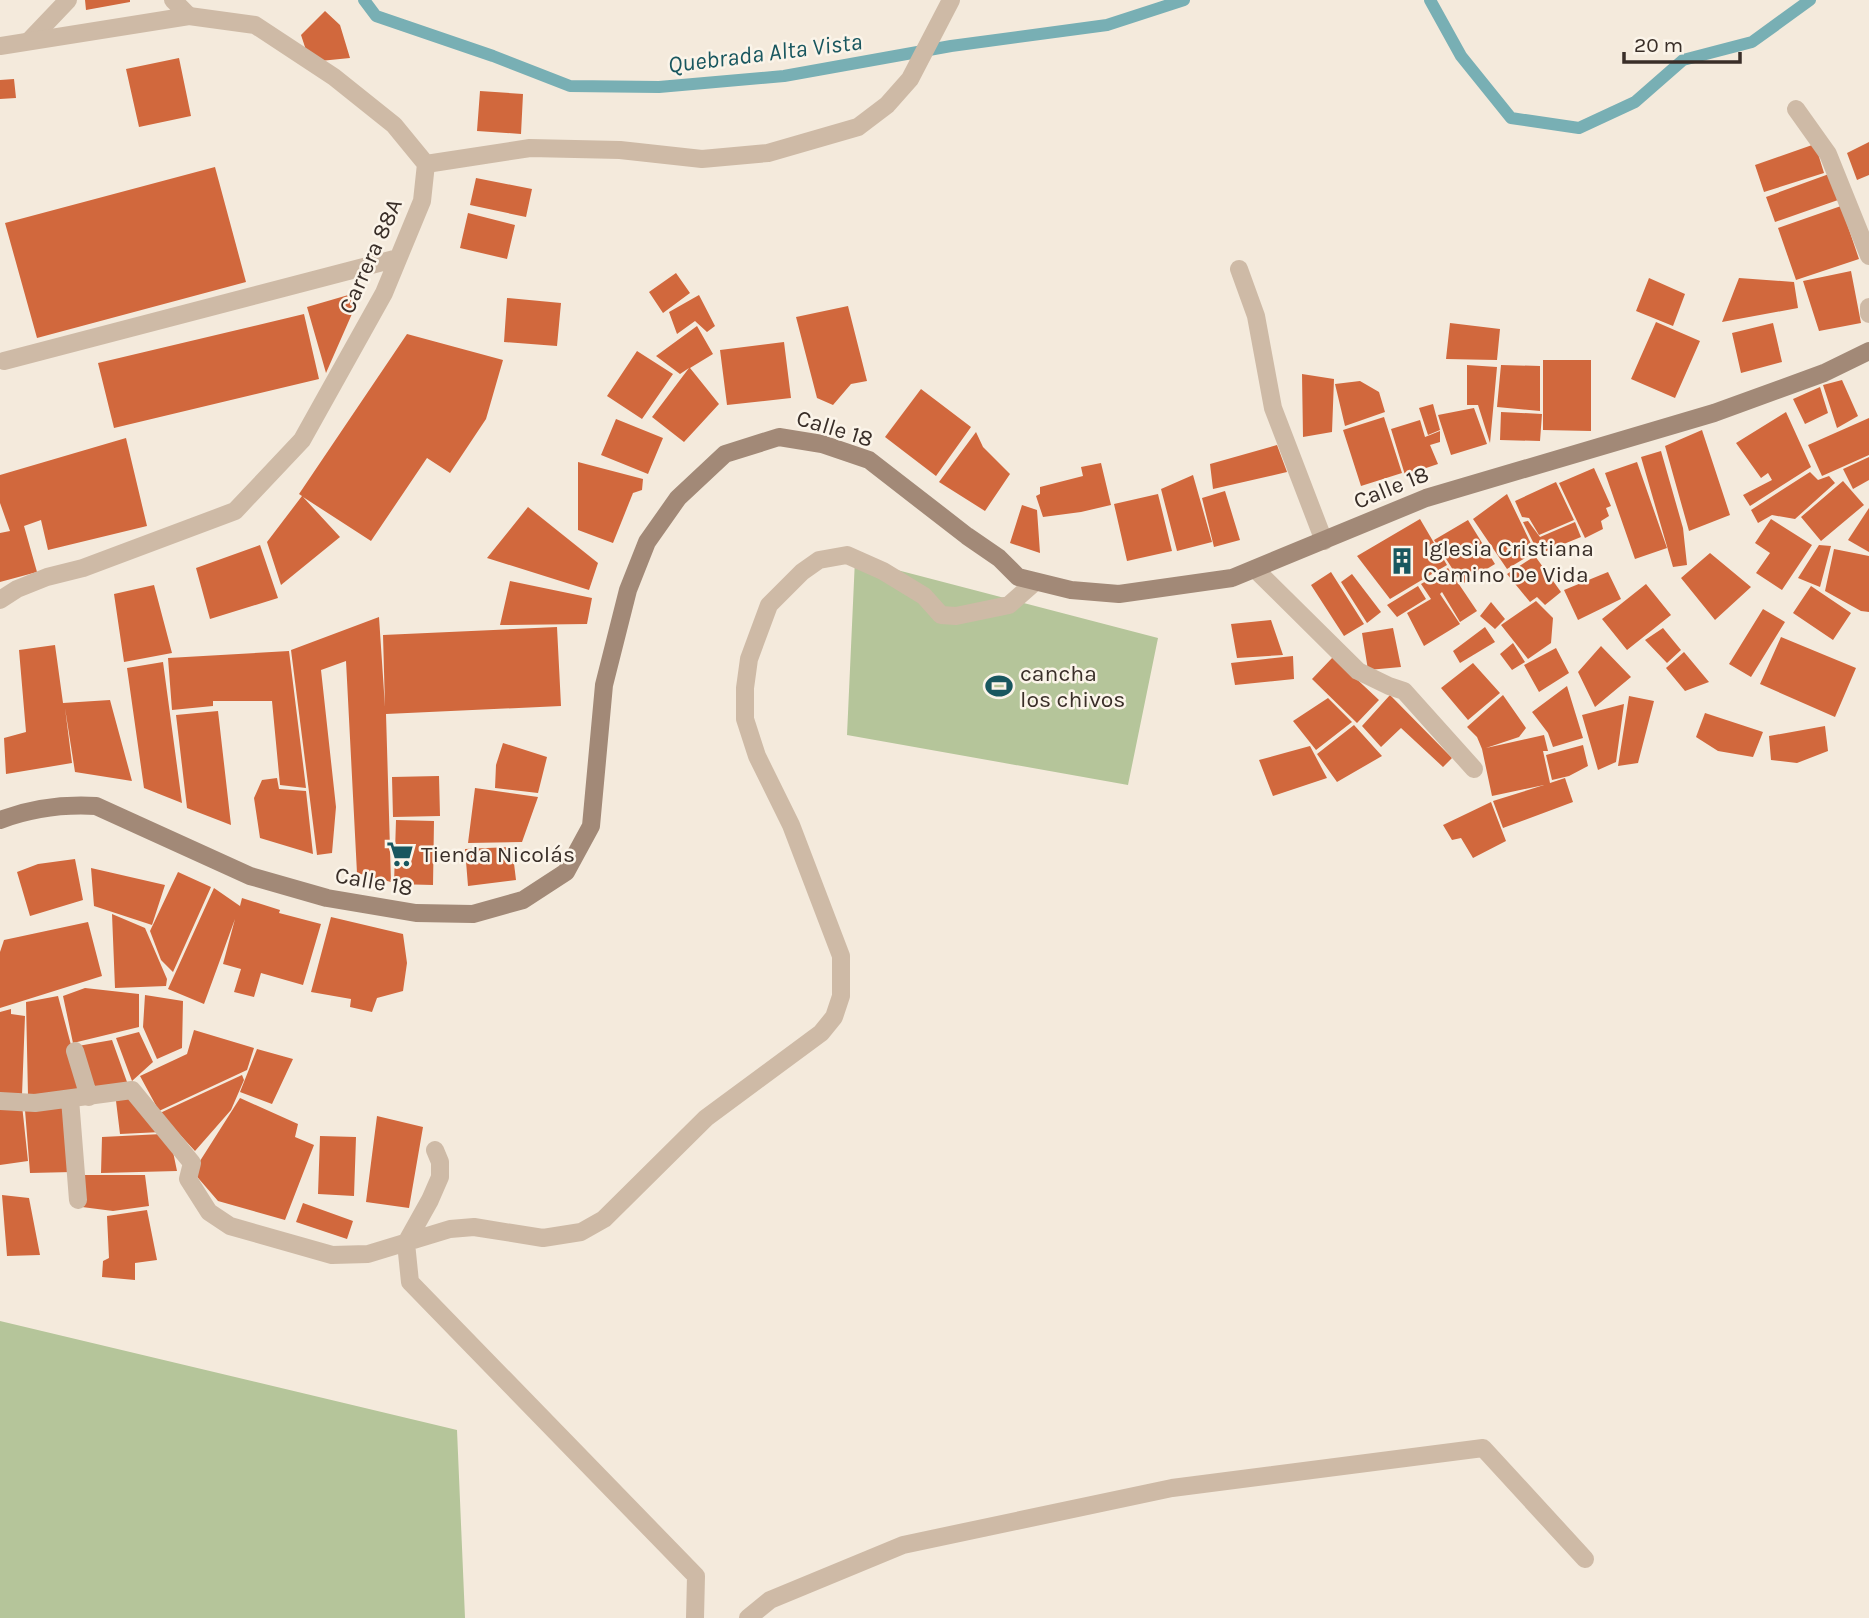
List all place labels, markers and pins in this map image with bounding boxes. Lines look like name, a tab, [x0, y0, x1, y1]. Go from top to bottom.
place label: Iglesia Cristiana Camino De Vida	[1423, 535, 1594, 588]
building icon: Iglesia Cristiana Camino De Vida	[1387, 546, 1417, 576]
place label: cancha los chivos	[1020, 660, 1125, 713]
sports icon: cancha los chivos	[984, 671, 1014, 701]
supermarket icon: Tienda Nicolás	[385, 839, 415, 869]
place label: Tienda Nicolás	[421, 841, 575, 868]

